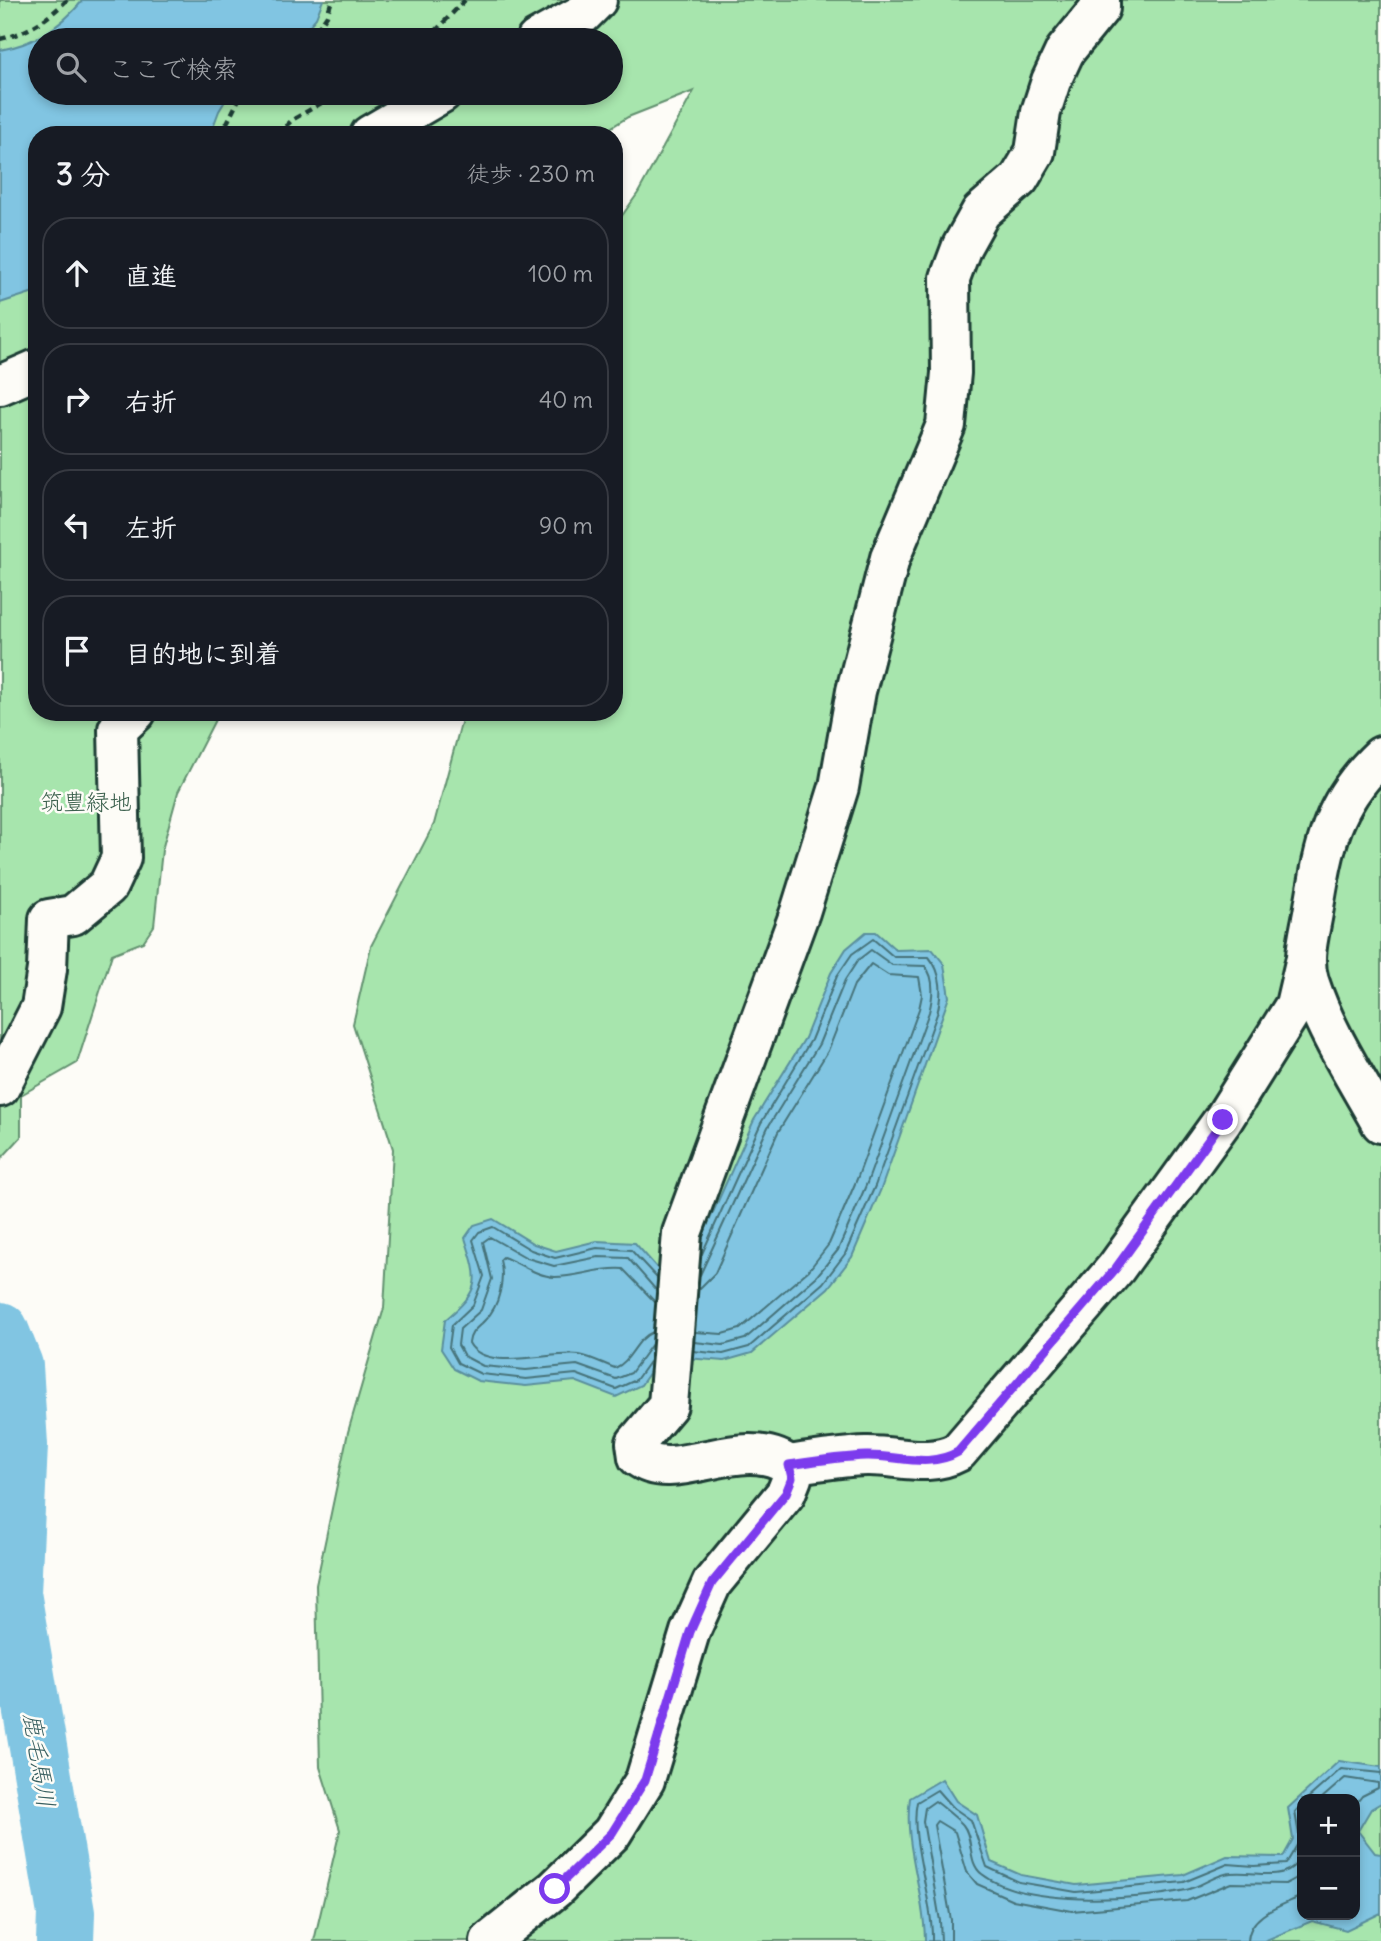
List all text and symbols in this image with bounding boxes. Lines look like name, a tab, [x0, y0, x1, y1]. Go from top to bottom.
search box	[28, 28, 623, 105]
icon: search	[52, 48, 90, 86]
text: ここで検索	[108, 52, 238, 85]
text: 3 分	[56, 155, 110, 193]
text: 徒歩 · 230 m	[466, 159, 595, 188]
icon: ahead	[58, 254, 96, 292]
text: 直進	[125, 259, 177, 292]
text: 100 m	[528, 259, 593, 288]
icon: right	[58, 380, 96, 418]
text: 右折	[125, 385, 177, 418]
text: 40 m	[539, 385, 593, 414]
icon: left	[58, 506, 96, 544]
text: 左折	[125, 511, 177, 544]
text: 90 m	[539, 511, 593, 540]
icon: arrive	[58, 632, 96, 670]
text: 目的地に到着	[125, 637, 281, 670]
park label: 筑豊緑地	[40, 787, 132, 816]
route end	[1207, 1104, 1238, 1135]
water label: 鹿毛馬川	[18, 1710, 62, 1810]
map controls	[1297, 1794, 1360, 1920]
button: +	[1297, 1794, 1360, 1857]
button: −	[1297, 1857, 1360, 1920]
route start	[539, 1873, 570, 1904]

